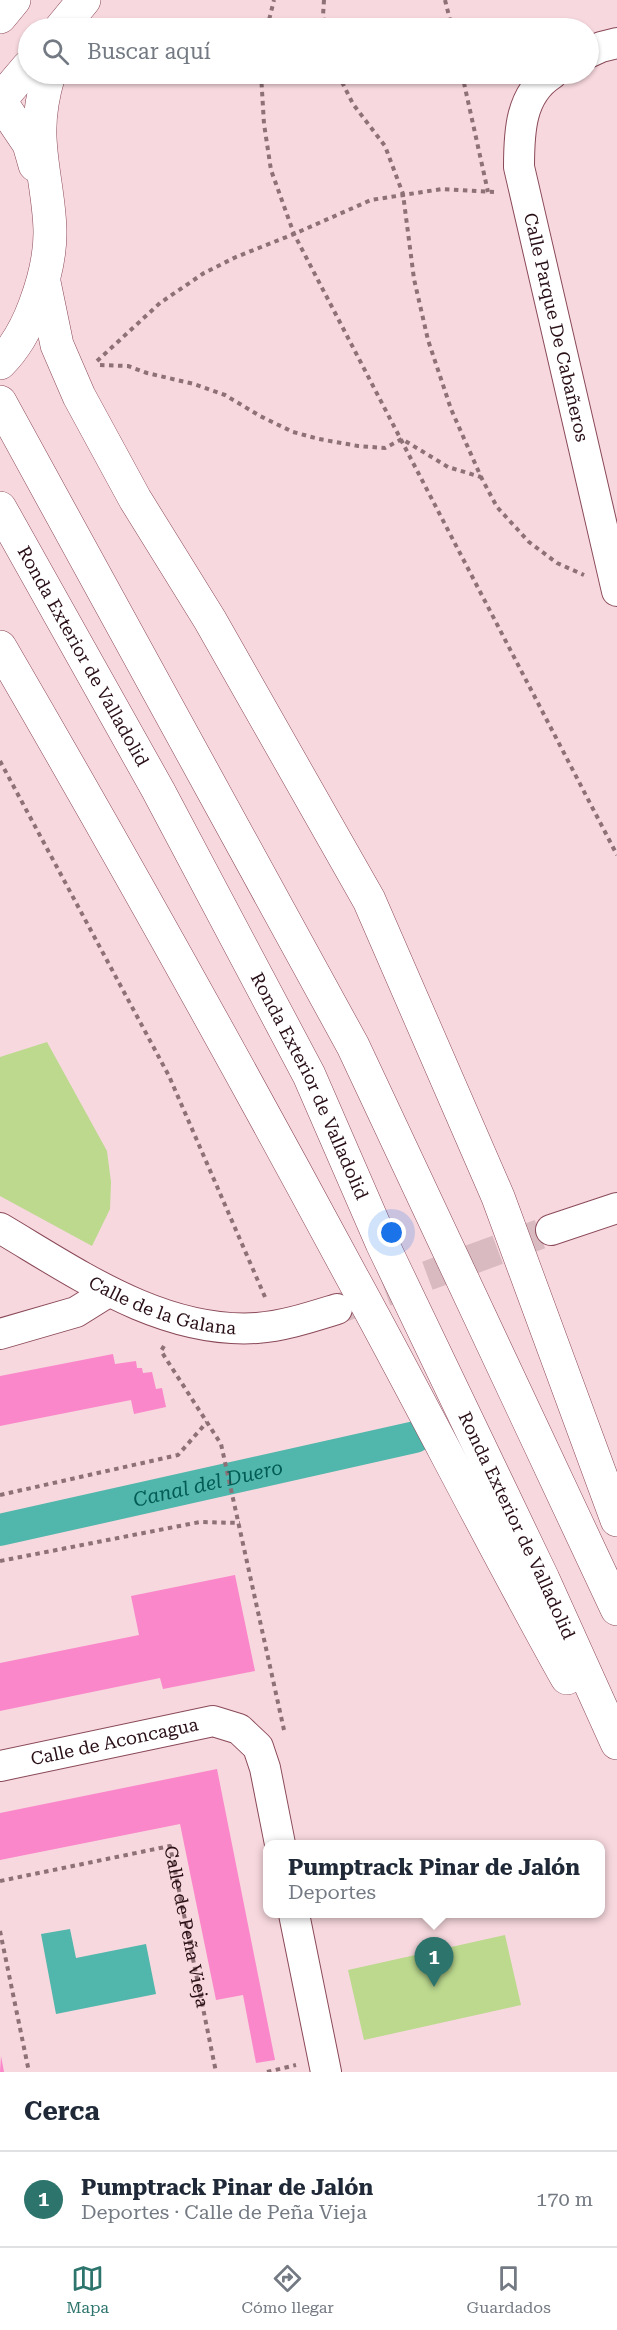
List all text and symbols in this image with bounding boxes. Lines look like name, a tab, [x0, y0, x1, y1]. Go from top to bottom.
search box	[18, 18, 599, 84]
icon: search	[39, 35, 72, 68]
text: Buscar aquí	[87, 39, 211, 64]
street label: Calle Parque De Cabañeros	[520, 211, 593, 444]
street label: Ronda Exterior de Valladolid	[13, 542, 154, 770]
street label: Ronda Exterior de Valladolid	[247, 969, 373, 1203]
your location	[377, 1218, 406, 1247]
street label: Calle de la Galana	[85, 1271, 237, 1338]
street label: Ronda Exterior de Valladolid	[454, 1408, 580, 1643]
water label: Canal del Duero	[131, 1455, 285, 1512]
street label: Calle de Aconcagua	[29, 1713, 200, 1769]
popup	[263, 1840, 605, 1918]
street label: Calle de Peña Vieja	[160, 1844, 214, 2010]
text: Pumptrack Pinar de Jalón	[288, 1855, 580, 1880]
text: Deportes	[288, 1880, 376, 1904]
pin: 1	[414, 1938, 454, 1987]
text: Cerca	[24, 2096, 100, 2126]
text: Pumptrack Pinar de Jalón	[81, 2175, 373, 2200]
text: 1	[38, 2187, 49, 2211]
text: 170 m	[536, 2187, 593, 2211]
text: Deportes · Calle de Peña Vieja	[81, 2200, 367, 2224]
tab: Mapa	[66, 2262, 109, 2317]
tab: Cómo llegar	[241, 2262, 334, 2317]
tab: Guardados	[466, 2262, 551, 2317]

